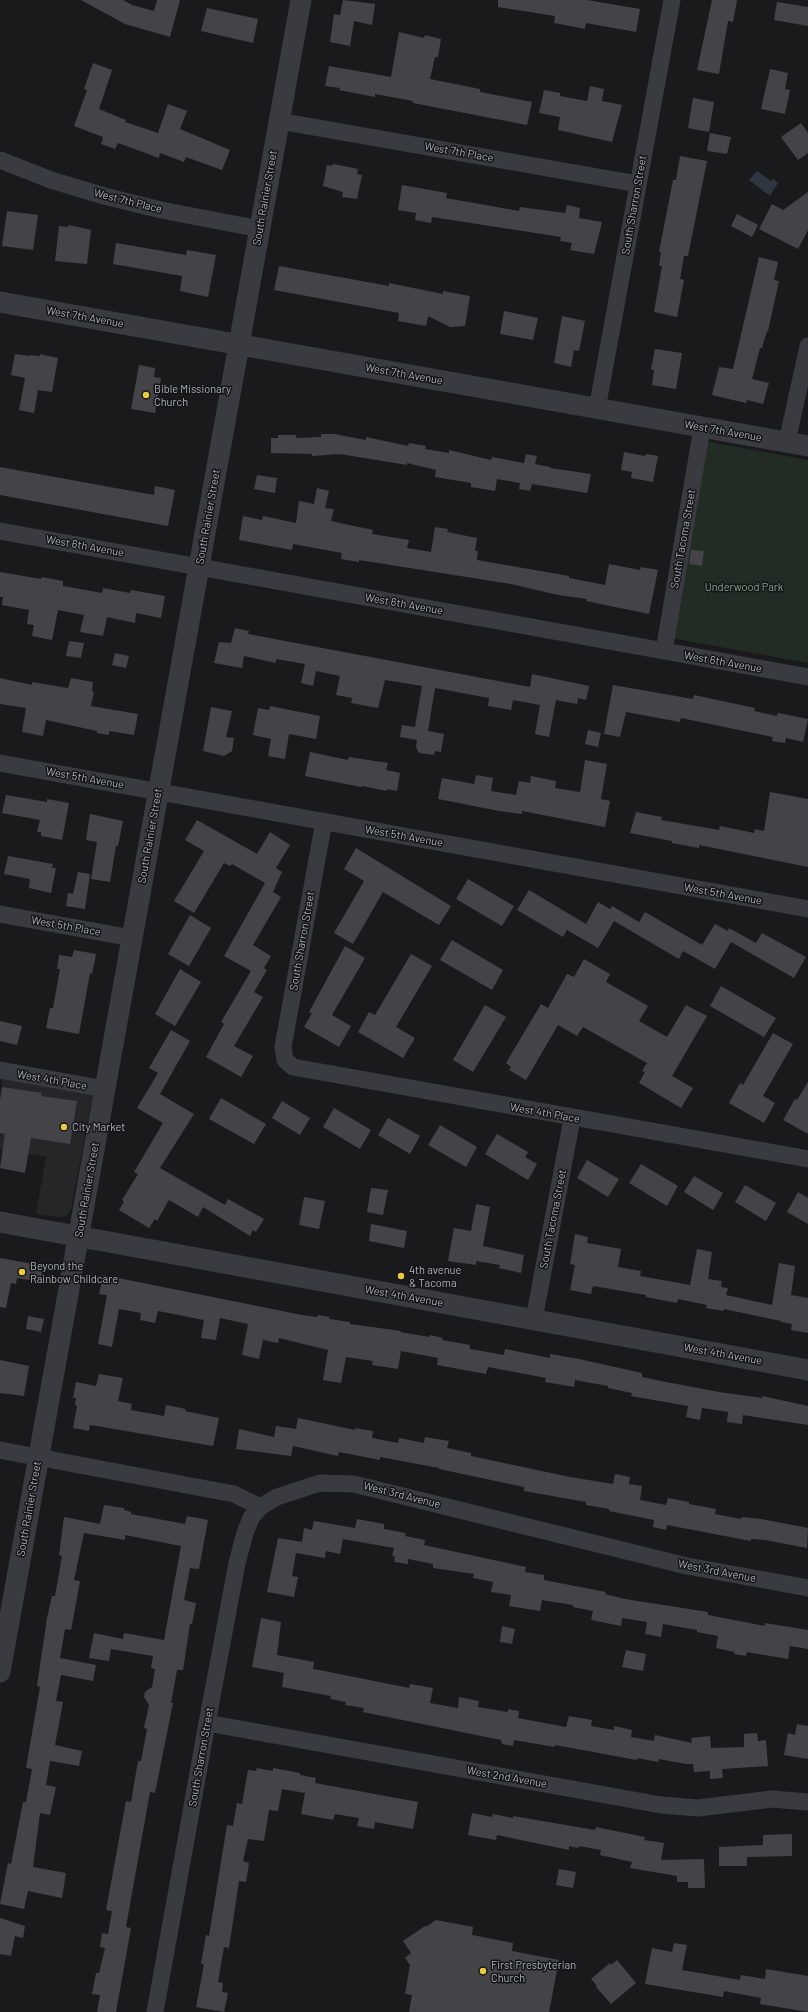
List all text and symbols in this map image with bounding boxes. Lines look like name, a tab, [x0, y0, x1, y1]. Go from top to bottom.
street label: West 7th Place	[423, 139, 495, 165]
street label: South Rainier Street	[250, 149, 280, 247]
street label: South Sharron Street	[619, 154, 649, 256]
street label: West 7th Place	[92, 186, 164, 216]
street label: West 7th Avenue	[45, 304, 125, 330]
street label: West 7th Avenue	[364, 361, 444, 387]
place label: Bible Missionary Church	[154, 382, 231, 408]
marker: Bible Missionary Church	[141, 390, 151, 400]
street label: West 7th Avenue	[683, 418, 763, 444]
street label: South Rainier Street	[193, 468, 223, 566]
street label: South Tacoma Street	[668, 488, 698, 590]
street label: West 6th Avenue	[45, 533, 125, 559]
park label: Underwood Park	[705, 580, 783, 594]
street label: West 6th Avenue	[364, 591, 444, 617]
street label: West 6th Avenue	[683, 649, 763, 675]
street label: West 5th Avenue	[45, 765, 125, 791]
street label: South Rainier Street	[135, 787, 165, 885]
street label: West 5th Avenue	[364, 823, 444, 849]
street label: West 5th Avenue	[683, 881, 763, 907]
street label: South Sharron Street	[287, 890, 317, 992]
street label: West 5th Place	[30, 913, 102, 939]
street label: West 4th Place	[16, 1067, 88, 1093]
street label: West 4th Place	[509, 1100, 581, 1126]
place label: City Market	[72, 1120, 125, 1134]
marker: City Market	[59, 1122, 69, 1132]
street label: South Rainier Street	[72, 1141, 102, 1239]
street label: South Tacoma Street	[537, 1168, 569, 1270]
place label: Beyond the Rainbow Childcare	[30, 1259, 118, 1285]
place label: 4th avenue & Tacoma	[409, 1263, 461, 1289]
marker: Beyond the Rainbow Childcare	[17, 1267, 27, 1277]
marker: 4th avenue & Tacoma	[396, 1271, 406, 1281]
street label: West 4th Avenue	[364, 1283, 444, 1309]
street label: West 4th Avenue	[683, 1341, 763, 1367]
street label: South Rainier Street	[14, 1460, 44, 1558]
street label: West 3rd Avenue	[362, 1479, 442, 1511]
street label: West 3rd Avenue	[677, 1557, 757, 1585]
street label: South Sharron Street	[186, 1706, 216, 1808]
street label: West 2nd Avenue	[466, 1763, 548, 1791]
place label: First Presbyterian Church	[491, 1958, 576, 1984]
marker: First Presbyterian Church	[478, 1966, 488, 1976]

